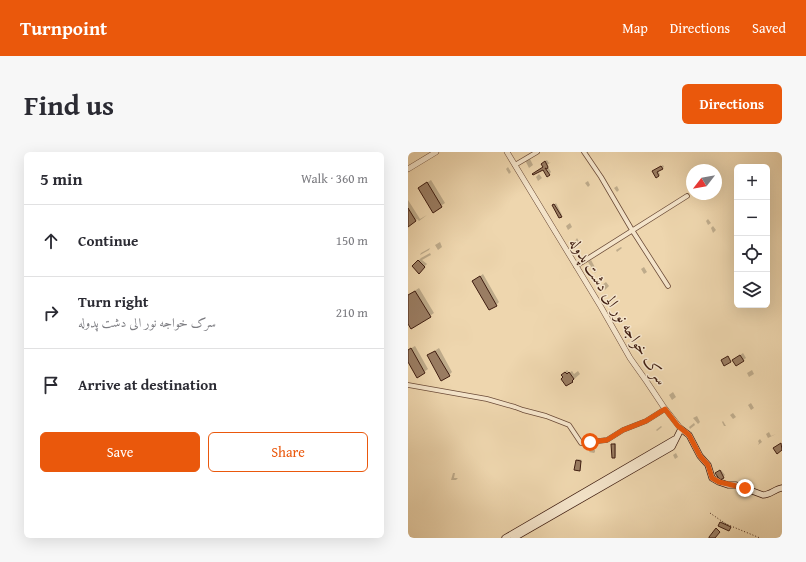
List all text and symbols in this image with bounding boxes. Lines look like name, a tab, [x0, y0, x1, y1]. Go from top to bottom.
text: Turnpoint	[20, 14, 107, 42]
text: Map	[622, 18, 648, 38]
text: Directions	[670, 18, 730, 38]
text: Saved	[752, 18, 786, 38]
text: Find us	[24, 84, 114, 125]
button: Directions	[682, 84, 782, 124]
north arrow	[686, 164, 722, 200]
map controls	[734, 164, 770, 308]
button: +	[734, 164, 770, 200]
text: 5 min	[40, 166, 82, 191]
text: Walk · 360 m	[301, 169, 368, 188]
button: −	[734, 200, 770, 236]
icon: ahead	[40, 230, 62, 252]
text: Continue	[78, 230, 139, 251]
text: 150 m	[336, 231, 368, 250]
street label: سرک خواجه نور الی دشت پدوله	[564, 233, 674, 389]
button: locate	[734, 236, 770, 272]
button: layers	[734, 272, 770, 308]
text: Turn right	[78, 291, 149, 312]
icon: right	[40, 302, 62, 324]
text: 210 m	[336, 303, 368, 322]
text: سرک خواجه نور الی دشت پدوله	[78, 313, 216, 332]
icon: arrive	[40, 374, 62, 396]
text: Arrive at destination	[78, 374, 217, 395]
button: Save	[40, 432, 200, 472]
button: Share	[208, 432, 368, 472]
route start	[581, 433, 599, 451]
route end	[736, 479, 754, 497]

